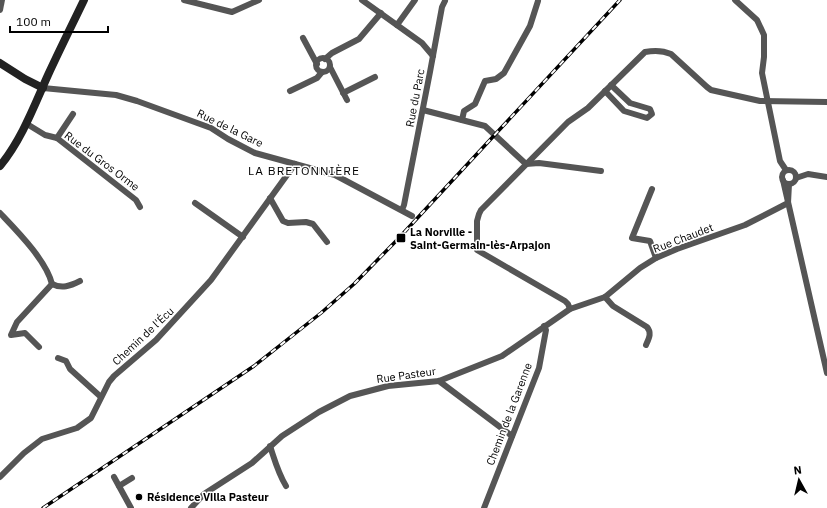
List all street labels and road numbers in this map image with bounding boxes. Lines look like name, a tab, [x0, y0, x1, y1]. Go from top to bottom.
street label: Rue du Parc	[402, 67, 428, 128]
street label: Rue de la Gare	[195, 106, 265, 150]
street label: Rue du Gros Orme	[62, 128, 142, 194]
street label: Rue Chaudet	[651, 220, 715, 256]
street label: Chemin de l'Écu	[109, 304, 177, 368]
street label: Chemin de la Garenne	[483, 361, 535, 467]
street label: Rue Pasteur	[375, 364, 437, 386]

